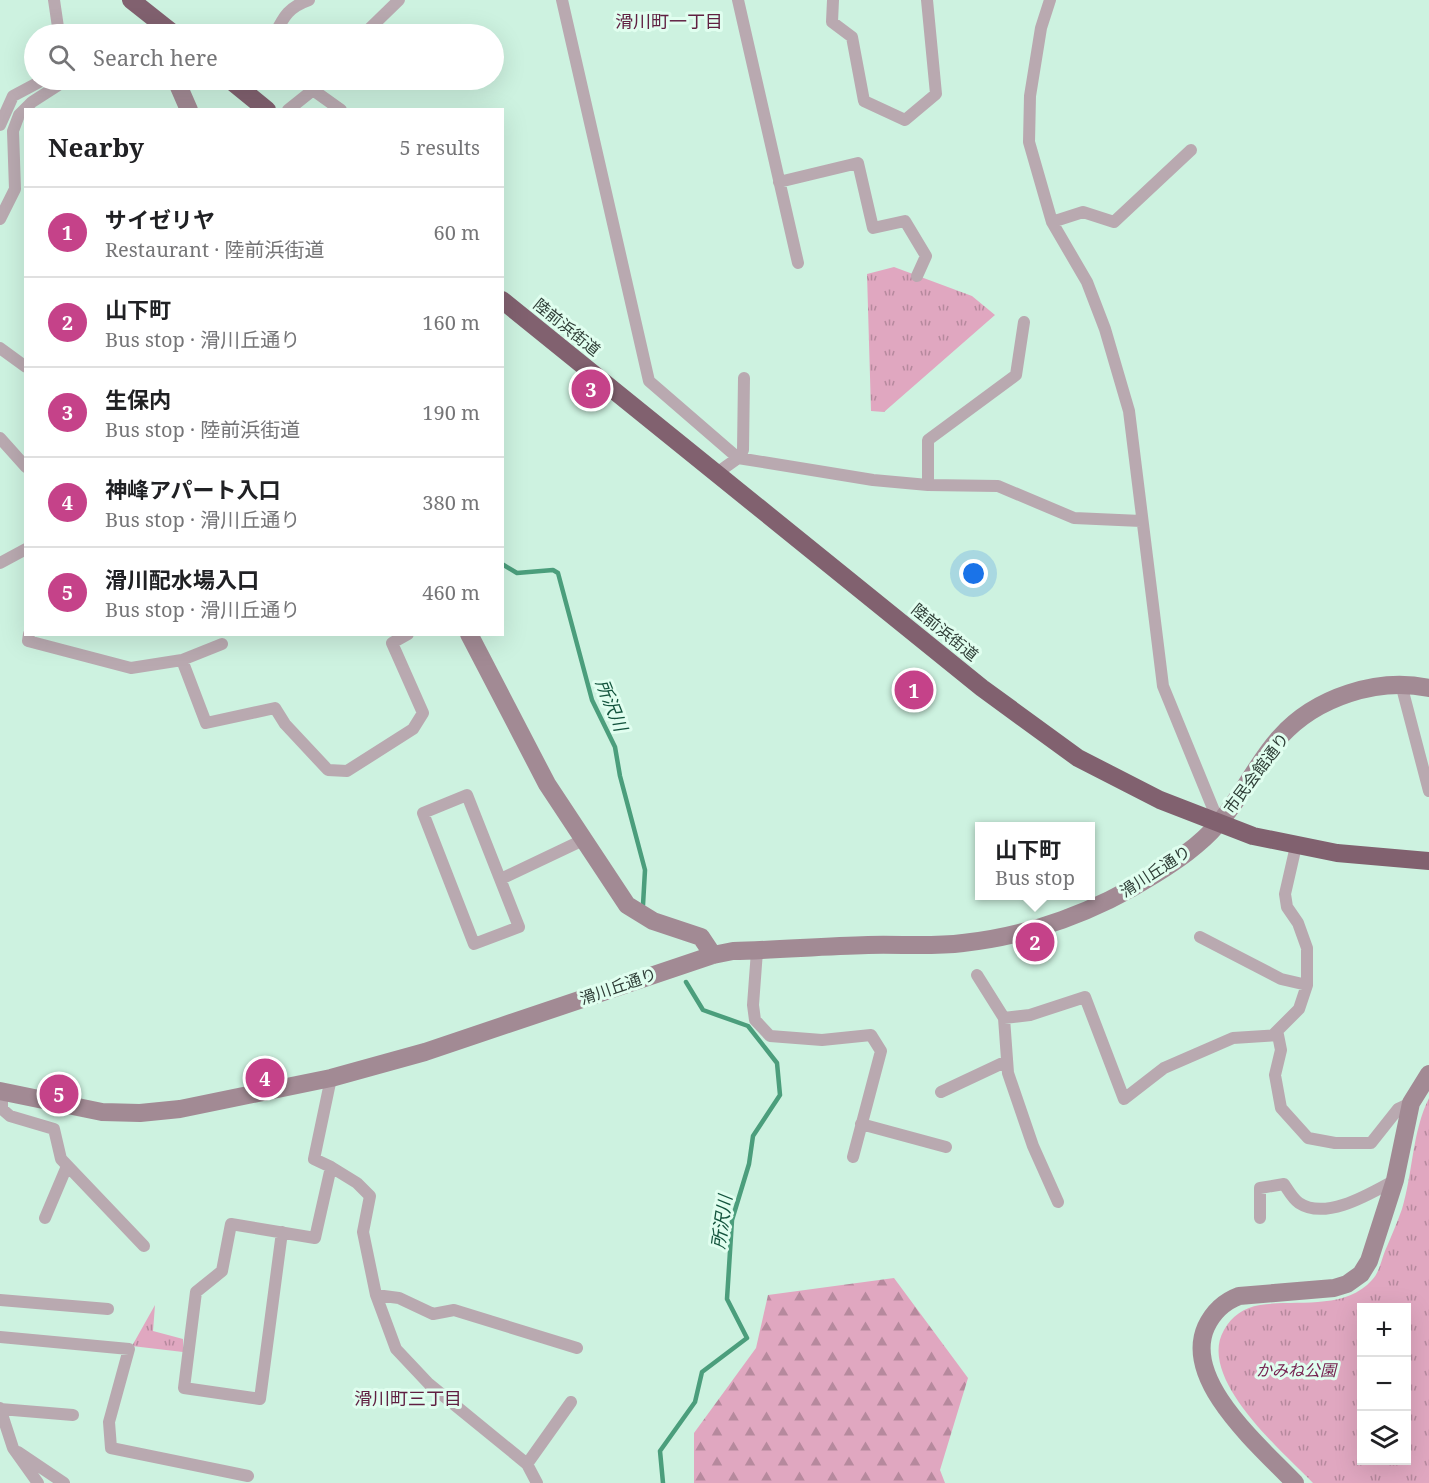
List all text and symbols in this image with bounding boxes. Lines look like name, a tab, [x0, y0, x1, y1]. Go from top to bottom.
district label: 滑川町一丁目	[615, 9, 723, 33]
search box	[24, 24, 504, 90]
icon: search	[45, 41, 78, 74]
text: Search here	[93, 42, 218, 72]
text: Nearby	[48, 129, 144, 165]
text: 5 results	[400, 134, 480, 161]
text: サイゼリヤ	[105, 204, 215, 234]
text: 1	[62, 219, 73, 246]
text: 60 m	[434, 219, 480, 246]
text: Restaurant · 陸前浜街道	[105, 236, 324, 263]
street label: 陸前浜街道	[529, 293, 605, 361]
text: 山下町	[105, 294, 171, 324]
text: 2	[62, 309, 73, 336]
text: 160 m	[422, 309, 480, 336]
text: Bus stop · 滑川丘通り	[105, 326, 300, 353]
pin: 3	[572, 366, 610, 412]
text: 生保内	[105, 384, 171, 414]
text: 3	[62, 399, 73, 426]
text: 190 m	[422, 399, 480, 426]
text: Bus stop · 陸前浜街道	[105, 416, 300, 443]
text: 神峰アパート入口	[105, 474, 281, 504]
text: 4	[62, 489, 73, 516]
text: 380 m	[422, 489, 480, 516]
text: Bus stop · 滑川丘通り	[105, 506, 300, 533]
your location	[959, 559, 988, 588]
text: 滑川配水場入口	[105, 564, 259, 594]
text: 5	[62, 579, 73, 606]
text: 460 m	[422, 579, 480, 606]
text: Bus stop · 滑川丘通り	[105, 596, 300, 623]
street label: 陸前浜街道	[907, 598, 983, 666]
pin: 1	[894, 668, 934, 712]
water label: 所沢川	[591, 675, 634, 736]
street label: 市民会館通り	[1218, 728, 1294, 818]
popup	[975, 822, 1095, 900]
text: 山下町	[995, 834, 1061, 864]
street label: 滑川丘通り	[1115, 840, 1195, 902]
text: Bus stop	[995, 864, 1075, 891]
pin: 2	[1016, 920, 1054, 964]
street label: 滑川丘通り	[577, 963, 659, 1009]
pin: 4	[246, 1056, 284, 1100]
pin: 5	[40, 1072, 78, 1116]
water label: 所沢川	[705, 1192, 737, 1250]
map controls	[1357, 1303, 1411, 1465]
button: +	[1357, 1303, 1411, 1357]
button: −	[1357, 1357, 1411, 1411]
park label: かみね公園	[1256, 1359, 1338, 1381]
district label: 滑川町三丁目	[354, 1386, 462, 1410]
button: layers	[1357, 1411, 1411, 1465]

